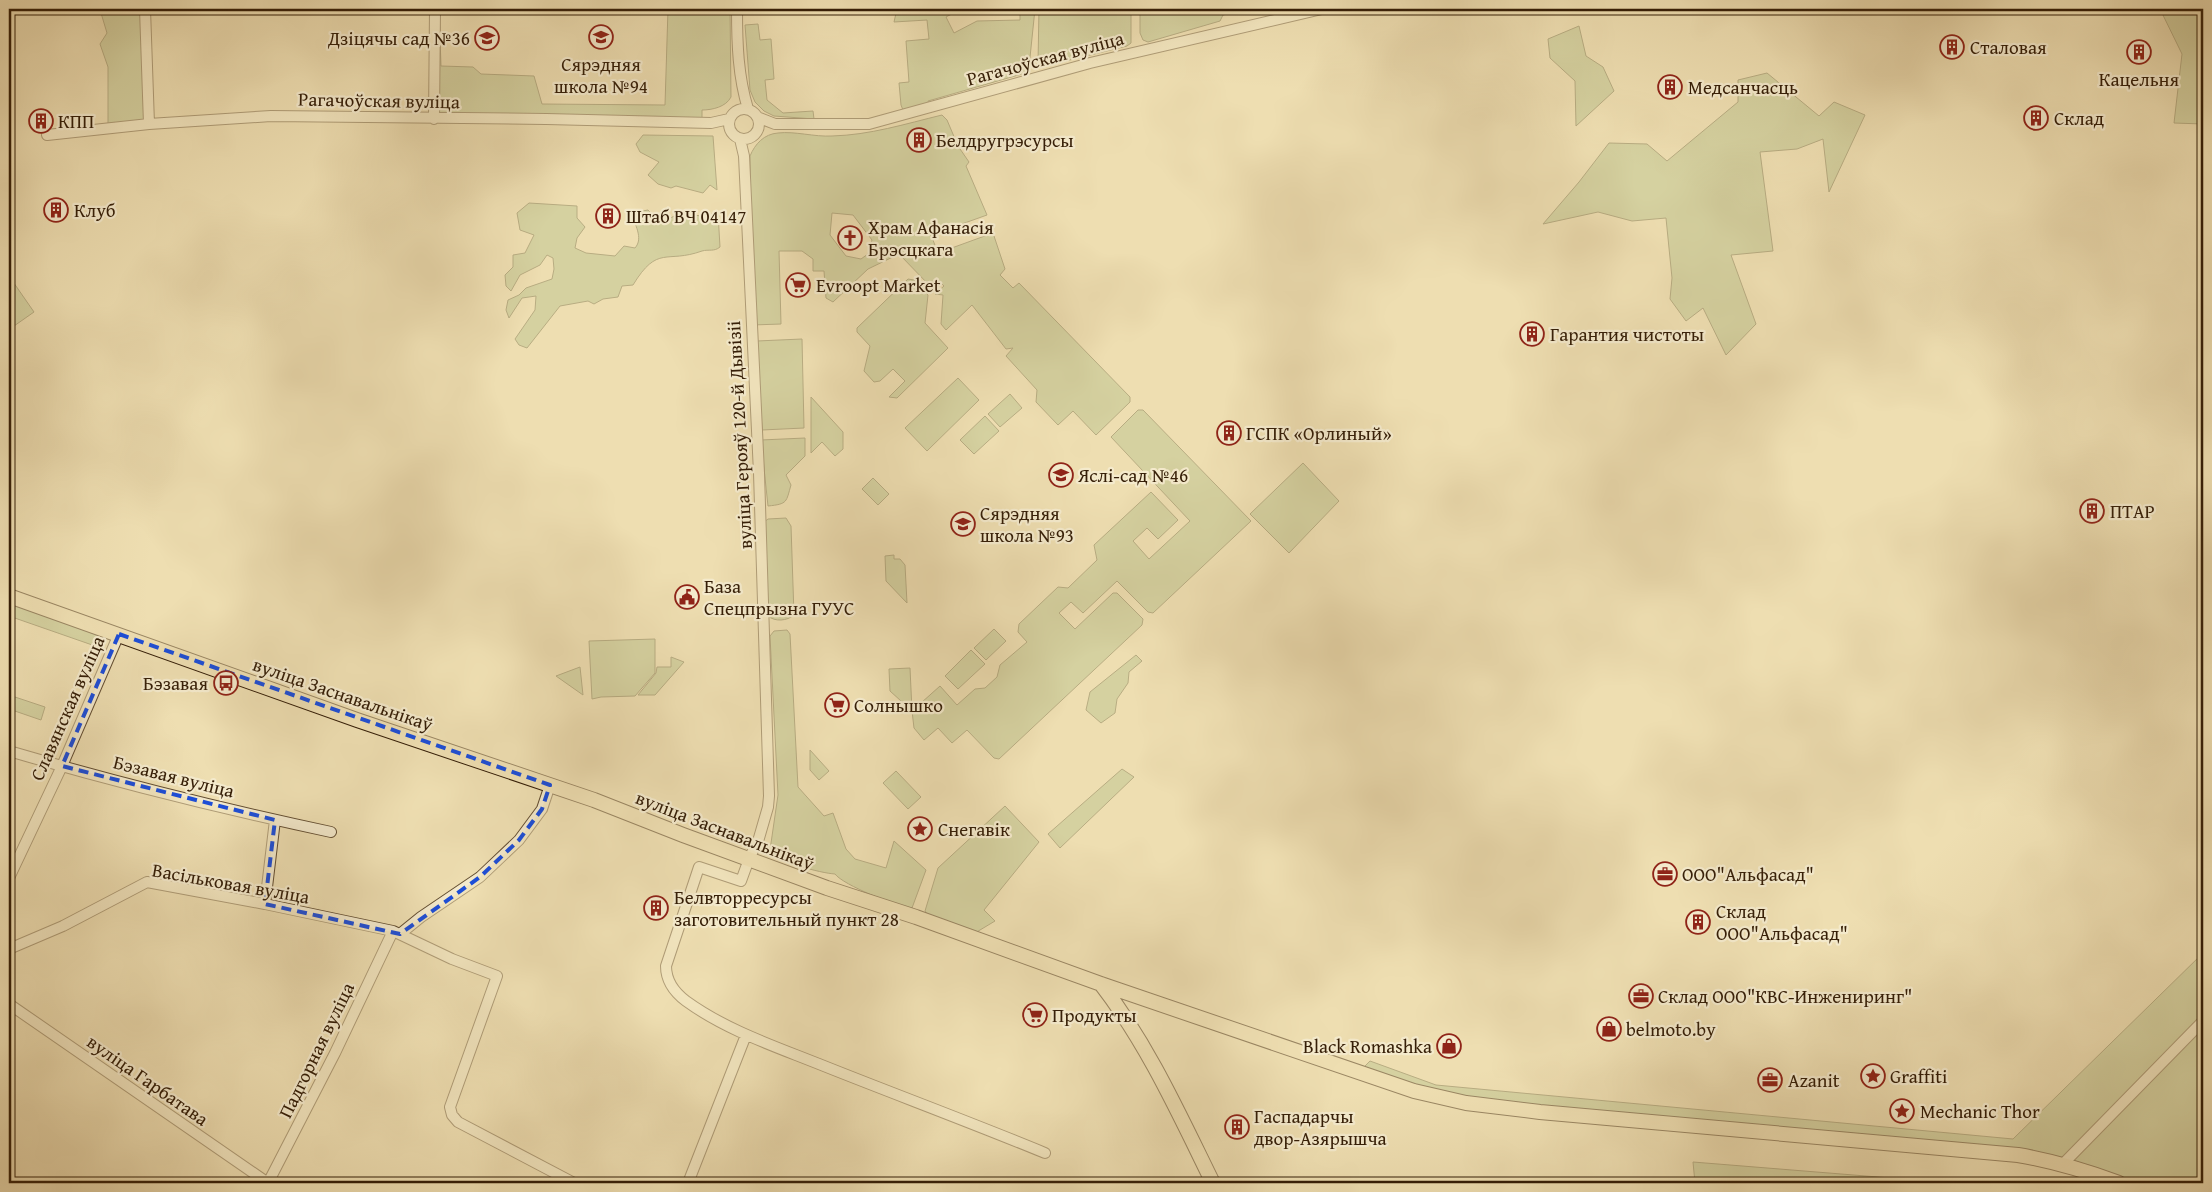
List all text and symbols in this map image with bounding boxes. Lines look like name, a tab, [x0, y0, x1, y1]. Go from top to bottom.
place label: Дзіцячы сад №36	[327, 24, 470, 52]
school or university icon: Сярэдняя школа №94	[588, 24, 614, 50]
street label: Рагачоўская вуліца	[963, 24, 1127, 92]
school or university icon: Дзіцячы сад №36	[474, 25, 500, 51]
place label: Сталовая	[1970, 33, 2047, 61]
building icon: Сталовая	[1939, 34, 1965, 60]
building icon: Кацельня	[2126, 39, 2152, 65]
place label: Сярэдняя школа №94	[554, 50, 648, 100]
place label: Кацельня	[2099, 65, 2180, 93]
place label: Медсанчасць	[1688, 73, 1798, 101]
building icon: Медсанчасць	[1657, 74, 1683, 100]
street label: Рагачоўская вуліца	[298, 85, 460, 115]
place label: Склад	[2054, 104, 2104, 132]
building icon: Склад	[2023, 105, 2049, 131]
place label: КПП	[58, 107, 94, 135]
building icon: КПП	[28, 108, 54, 134]
place label: Белдругрэсурсы	[936, 126, 1074, 154]
building icon: Белдругрэсурсы	[906, 127, 932, 153]
place label: Клуб	[74, 196, 116, 224]
building icon: Клуб	[43, 197, 69, 223]
place label: Штаб ВЧ 04147	[626, 202, 746, 230]
building icon: Штаб ВЧ 04147	[595, 203, 621, 229]
place label: Храм Афанасія Брэсцкага	[868, 213, 994, 263]
church icon: Храм Афанасія Брэсцкага	[837, 225, 863, 251]
place label: Evroopt Market	[816, 271, 941, 299]
supermarket icon: Evroopt Market	[785, 272, 811, 298]
street label: вуліца Герояў 120-й Дывізіі	[719, 320, 759, 550]
place label: Гарантия чистоты	[1550, 320, 1704, 348]
building icon: Гарантия чистоты	[1519, 321, 1545, 347]
place label: ГСПК «Орлиный»	[1246, 419, 1392, 447]
building icon: ГСПК «Орлиный»	[1216, 420, 1242, 446]
place label: Яслі-сад №46	[1077, 461, 1188, 489]
school or university icon: Яслі-сад №46	[1048, 462, 1074, 488]
place label: ПТАР	[2110, 497, 2155, 525]
building icon: ПТАР	[2079, 498, 2105, 524]
place label: Сярэдняя школа №93	[980, 499, 1074, 549]
school or university icon: Сярэдняя школа №93	[950, 511, 976, 537]
place label: База Спецпрызна ГУУС	[704, 572, 854, 622]
public building icon: База Спецпрызна ГУУС	[674, 584, 700, 610]
street label: Славянская вуліца	[23, 631, 111, 785]
street label: вуліца Заснавальнікаў	[249, 650, 437, 738]
place label: Бэзавая	[143, 669, 208, 697]
bus stop icon: Бэзавая	[213, 670, 239, 696]
place label: Солнышко	[854, 691, 943, 719]
supermarket icon: Солнышко	[824, 692, 850, 718]
street label: Бэзавая вуліца	[111, 747, 237, 805]
street label: вуліца Заснавальнікаў	[632, 783, 818, 877]
place label: Снегавік	[938, 815, 1010, 843]
place icon: Снегавік	[907, 816, 933, 842]
street label: Васільковая вуліца	[150, 855, 312, 911]
place label: ООО"Альфасад"	[1682, 860, 1814, 888]
office icon: ООО"Альфасад"	[1652, 861, 1678, 887]
place label: Белвторресурсы заготовительный пункт 28	[674, 883, 899, 933]
building icon: Белвторресурсы заготовительный пункт 28	[643, 895, 669, 921]
place label: Склад ООО"Альфасад"	[1716, 897, 1848, 947]
building icon: Склад ООО"Альфасад"	[1685, 909, 1711, 935]
street label: Падгорная вуліца	[271, 977, 361, 1123]
place label: Склад ООО"КВС-Инжениринг"	[1658, 982, 1912, 1010]
office icon: Склад ООО"КВС-Инжениринг"	[1628, 983, 1654, 1009]
place label: Продукты	[1052, 1001, 1137, 1029]
supermarket icon: Продукты	[1022, 1002, 1048, 1028]
place label: belmoto.by	[1626, 1015, 1716, 1043]
shop icon: belmoto.by	[1596, 1016, 1622, 1042]
street label: вуліца Гарбатава	[82, 1028, 214, 1132]
place label: Black Romashka	[1303, 1032, 1432, 1060]
shop icon: Black Romashka	[1436, 1033, 1462, 1059]
place label: Graffiti	[1890, 1062, 1947, 1090]
place icon: Graffiti	[1860, 1063, 1886, 1089]
place label: Azanit	[1788, 1066, 1840, 1094]
office icon: Azanit	[1757, 1067, 1783, 1093]
place label: Mechanic Thor	[1920, 1097, 2040, 1125]
place icon: Mechanic Thor	[1889, 1098, 1915, 1124]
place label: Гаспадарчы двор-Азярышча	[1254, 1102, 1387, 1152]
building icon: Гаспадарчы двор-Азярышча	[1224, 1114, 1250, 1140]

